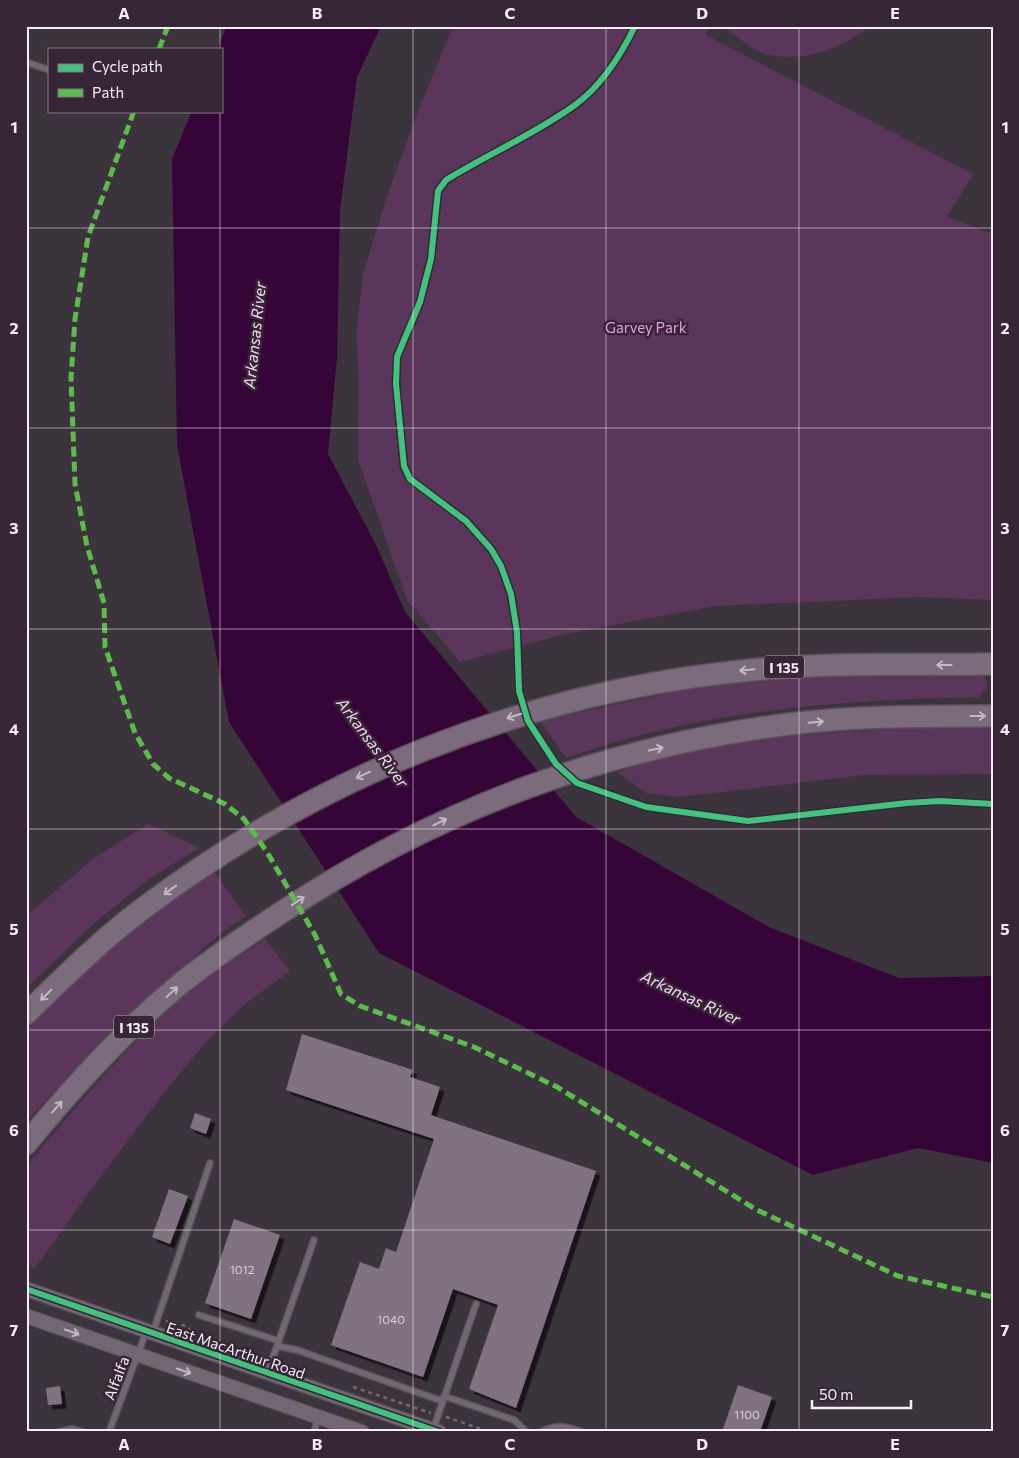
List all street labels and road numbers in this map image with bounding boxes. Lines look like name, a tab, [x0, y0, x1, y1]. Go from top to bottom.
road number: I 135	[764, 656, 804, 679]
road number: I 135	[114, 1016, 154, 1038]
street label: East MacArthur Road	[164, 1318, 308, 1382]
street label: Alfalfa	[99, 1354, 133, 1402]

